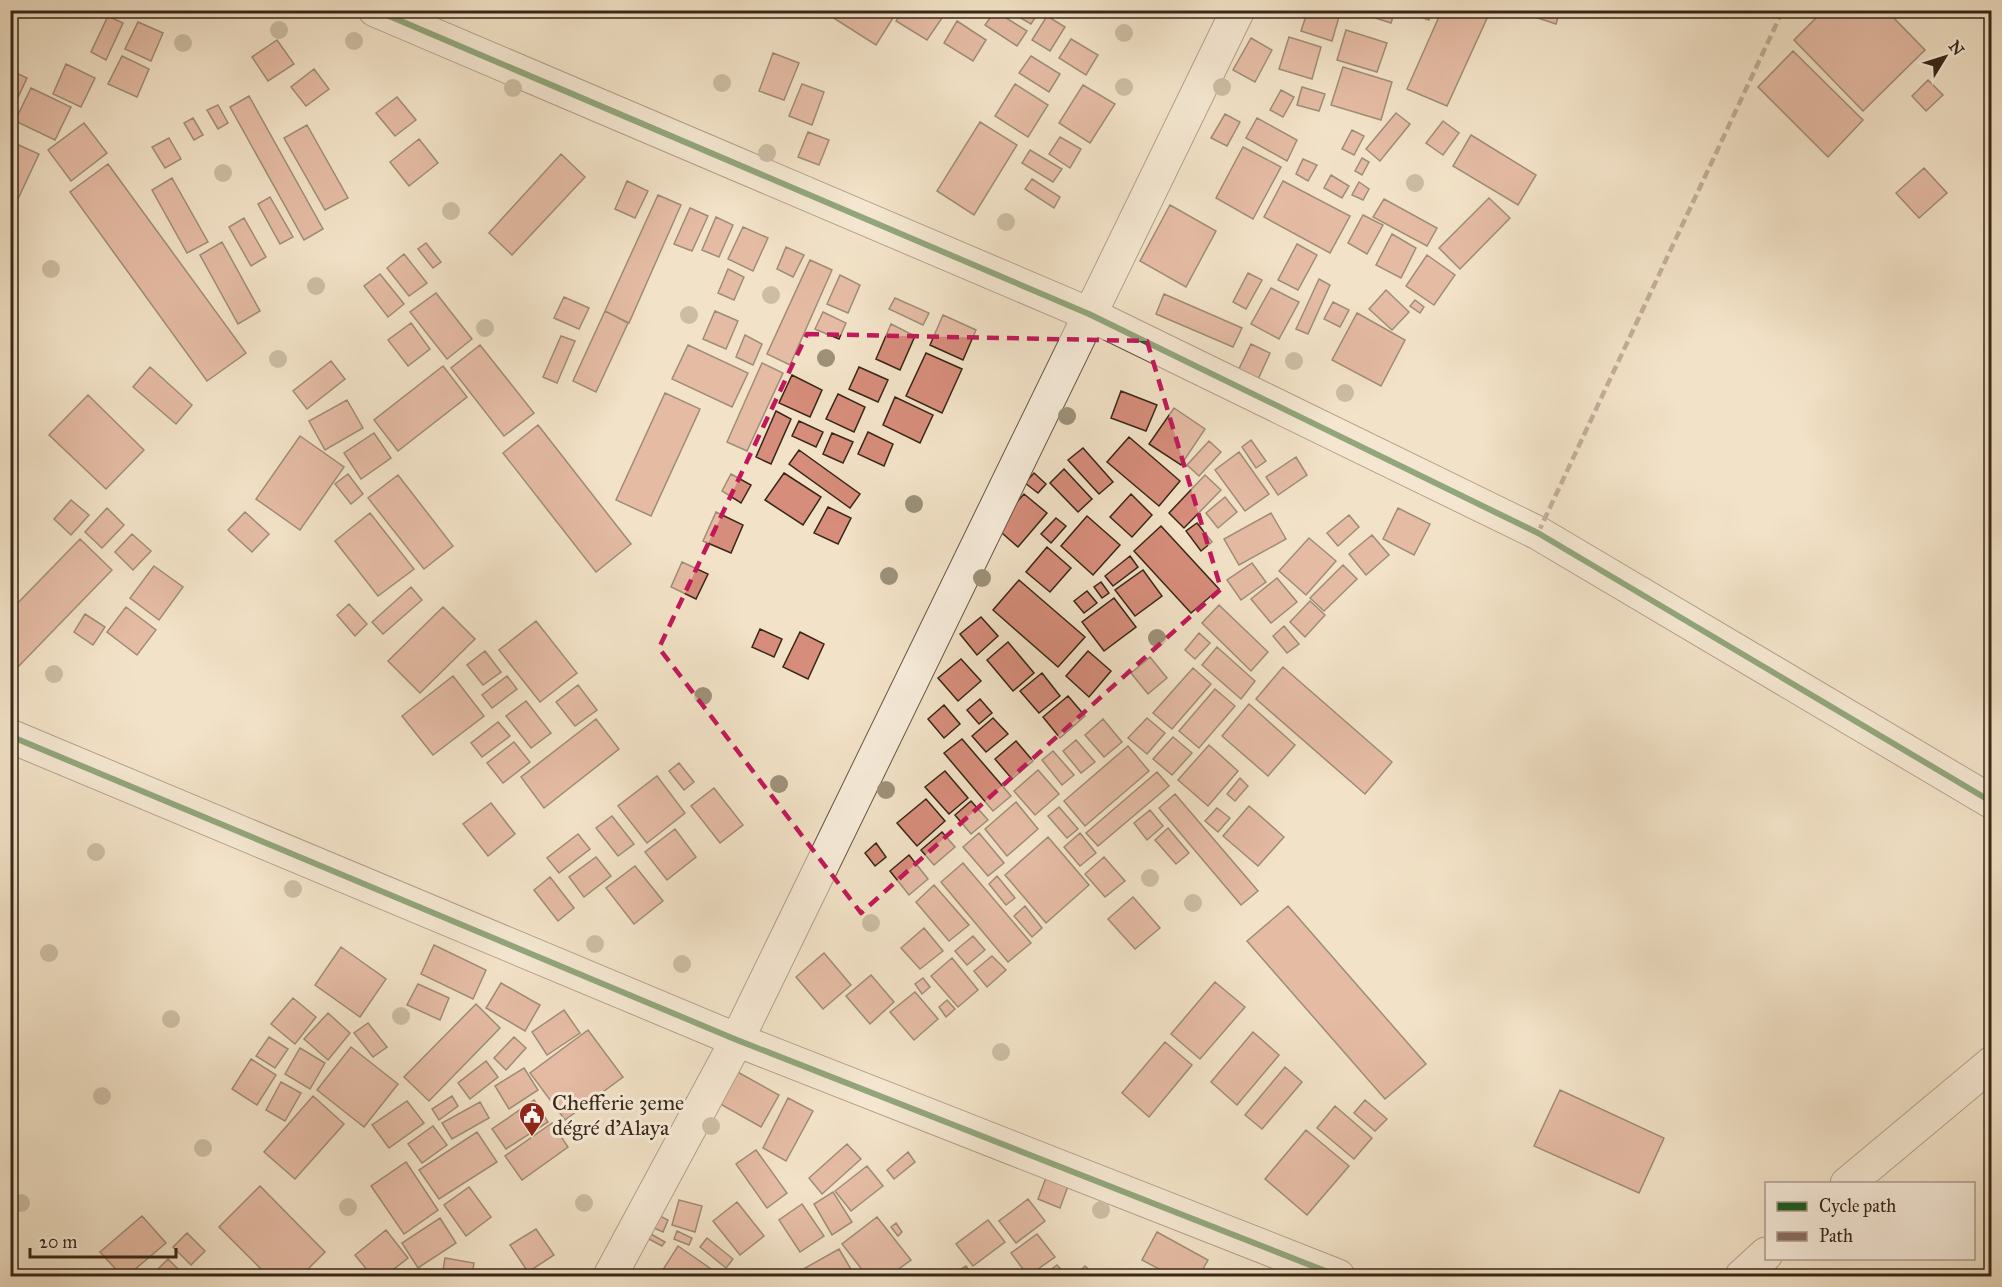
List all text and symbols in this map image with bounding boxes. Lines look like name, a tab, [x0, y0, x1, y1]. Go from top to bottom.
north arrow	[1915, 27, 1975, 87]
text: N	[1945, 37, 1968, 60]
place label: Chefferie 3eme dégré d'Alaya	[552, 1089, 684, 1141]
public building icon: Chefferie 3eme dégré d'Alaya	[517, 1100, 547, 1138]
legend	[1765, 1182, 1975, 1260]
text: Cycle path	[1819, 1195, 1896, 1217]
scale bar	[30, 1221, 176, 1259]
text: Path	[1819, 1225, 1853, 1247]
text: 20 m	[39, 1231, 77, 1253]

